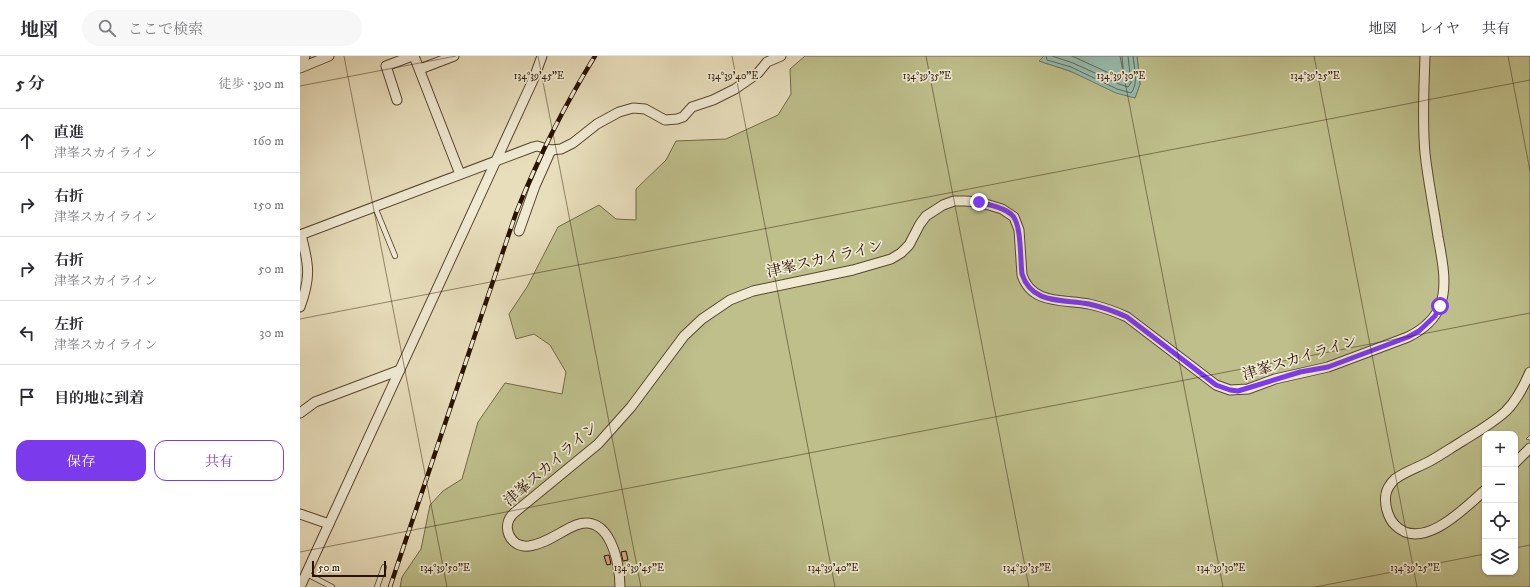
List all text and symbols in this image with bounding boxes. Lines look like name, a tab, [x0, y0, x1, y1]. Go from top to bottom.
search box	[82, 10, 362, 46]
icon: search	[96, 17, 118, 39]
text: 地図	[20, 19, 58, 42]
text: ここで検索	[128, 20, 203, 39]
text: 地図	[1369, 20, 1397, 38]
text: レイヤ	[1419, 20, 1460, 38]
text: 共有	[1482, 20, 1510, 38]
text: 134°39'45"E	[514, 70, 564, 82]
text: 134°39'40"E	[708, 70, 758, 82]
text: 134°39'35"E	[903, 70, 951, 82]
text: 134°39'30"E	[1097, 70, 1145, 82]
text: 134°39'25"E	[1290, 70, 1340, 82]
text: 5 分	[16, 73, 45, 95]
text: 徒歩 · 390 m	[218, 76, 284, 92]
text: 直進	[54, 123, 84, 142]
icon: ahead	[16, 130, 38, 152]
text: 160 m	[253, 133, 284, 149]
text: 津峯スカイライン	[54, 145, 157, 161]
text: 右折	[54, 187, 84, 206]
route end	[970, 193, 988, 211]
icon: right	[16, 194, 38, 216]
text: 150 m	[253, 197, 284, 213]
text: 津峯スカイライン	[54, 209, 157, 225]
street label: 津峯スカイライン	[765, 236, 885, 282]
text: 右折	[54, 251, 84, 270]
icon: right	[16, 258, 38, 280]
text: 50 m	[258, 261, 284, 277]
text: 津峯スカイライン	[54, 273, 157, 289]
route start	[1431, 297, 1449, 315]
text: 左折	[54, 315, 84, 334]
icon: left	[16, 322, 38, 344]
text: 30 m	[260, 325, 284, 341]
street label: 津峯スカイライン	[1240, 332, 1360, 384]
text: 津峯スカイライン	[54, 337, 157, 353]
icon: arrive	[16, 386, 38, 408]
text: 目的地に到着	[54, 389, 144, 408]
street label: 津峯スカイライン	[500, 418, 602, 510]
map controls	[1482, 431, 1518, 575]
button: +	[1482, 431, 1518, 467]
button: 保存	[16, 440, 146, 481]
button: 共有	[154, 440, 284, 481]
button: −	[1482, 467, 1518, 503]
button: locate	[1482, 503, 1518, 539]
button: layers	[1482, 539, 1518, 575]
scale bar	[312, 559, 386, 578]
text: 50 m	[318, 561, 340, 575]
text: 134°39'50"E	[420, 562, 470, 574]
text: 134°39'45"E	[614, 562, 664, 574]
text: 134°39'40"E	[808, 562, 858, 574]
text: 134°39'35"E	[1003, 562, 1051, 574]
text: 134°39'30"E	[1197, 562, 1245, 574]
text: 134°39'25"E	[1390, 562, 1440, 574]

